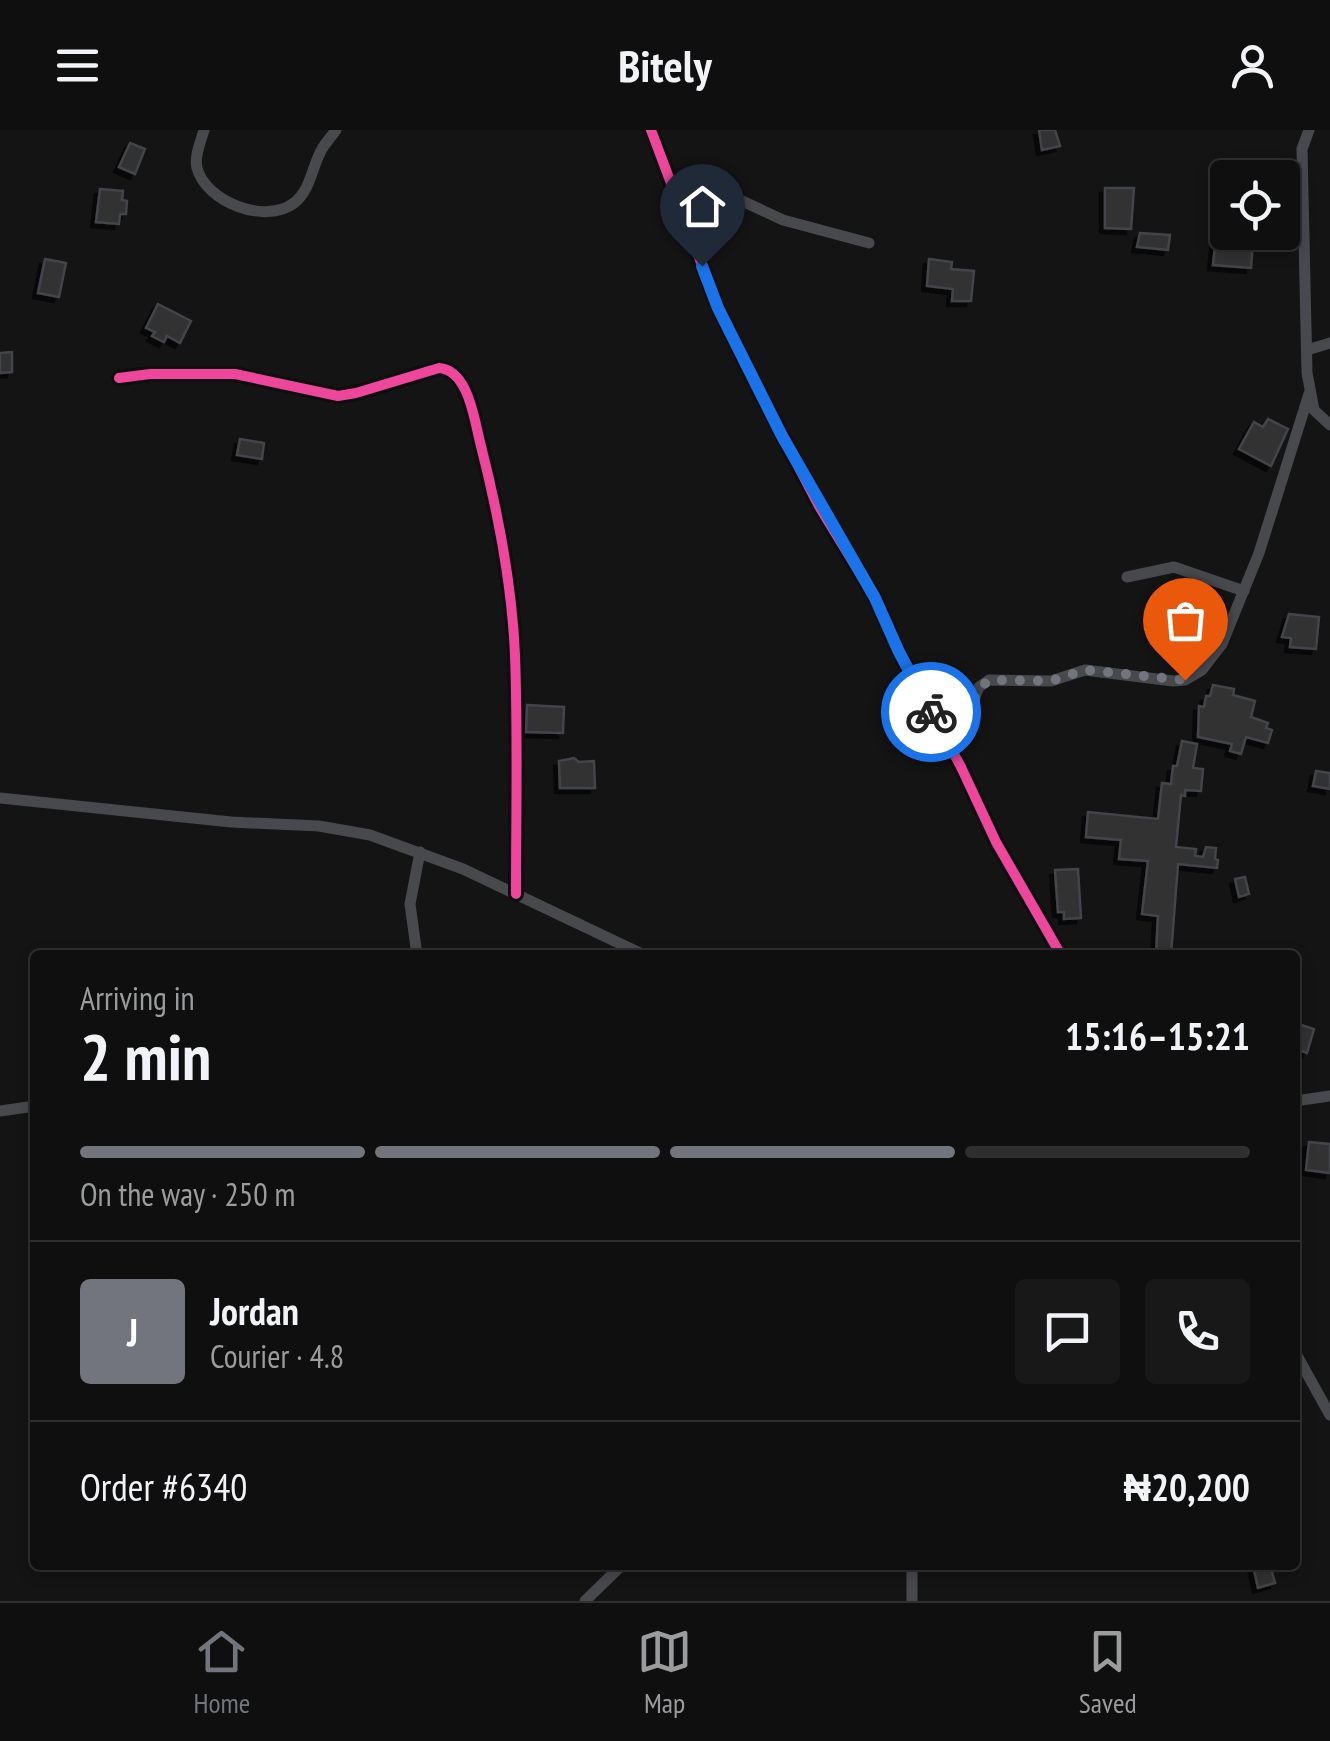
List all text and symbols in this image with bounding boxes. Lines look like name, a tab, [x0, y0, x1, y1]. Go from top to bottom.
text: Bitely	[618, 36, 712, 94]
icon: menu	[50, 38, 105, 93]
icon: person	[1225, 38, 1280, 93]
map controls	[1210, 160, 1300, 250]
button: locate	[1210, 160, 1300, 250]
pin	[660, 164, 745, 267]
icon: home	[675, 179, 730, 234]
pin	[1143, 578, 1228, 681]
icon: bag	[1158, 593, 1213, 648]
courier	[881, 662, 981, 762]
icon: bike	[904, 685, 959, 740]
text: Arriving in	[80, 977, 195, 1019]
text: 15:16–15:21	[1065, 1011, 1250, 1060]
text: 2 min	[80, 1014, 211, 1098]
text: On the way · 250 m	[80, 1173, 295, 1215]
button: chat	[1015, 1279, 1120, 1384]
button: phone	[1145, 1279, 1250, 1384]
text: Jordan	[210, 1286, 299, 1335]
text: J	[127, 1307, 138, 1356]
text: Courier · 4.8	[210, 1335, 344, 1377]
text: Order #6340	[80, 1462, 247, 1511]
text: ₦20,200	[1124, 1462, 1250, 1511]
tab: Home	[193, 1624, 250, 1721]
tab: Map	[637, 1624, 692, 1721]
tab: Saved	[1079, 1624, 1137, 1721]

